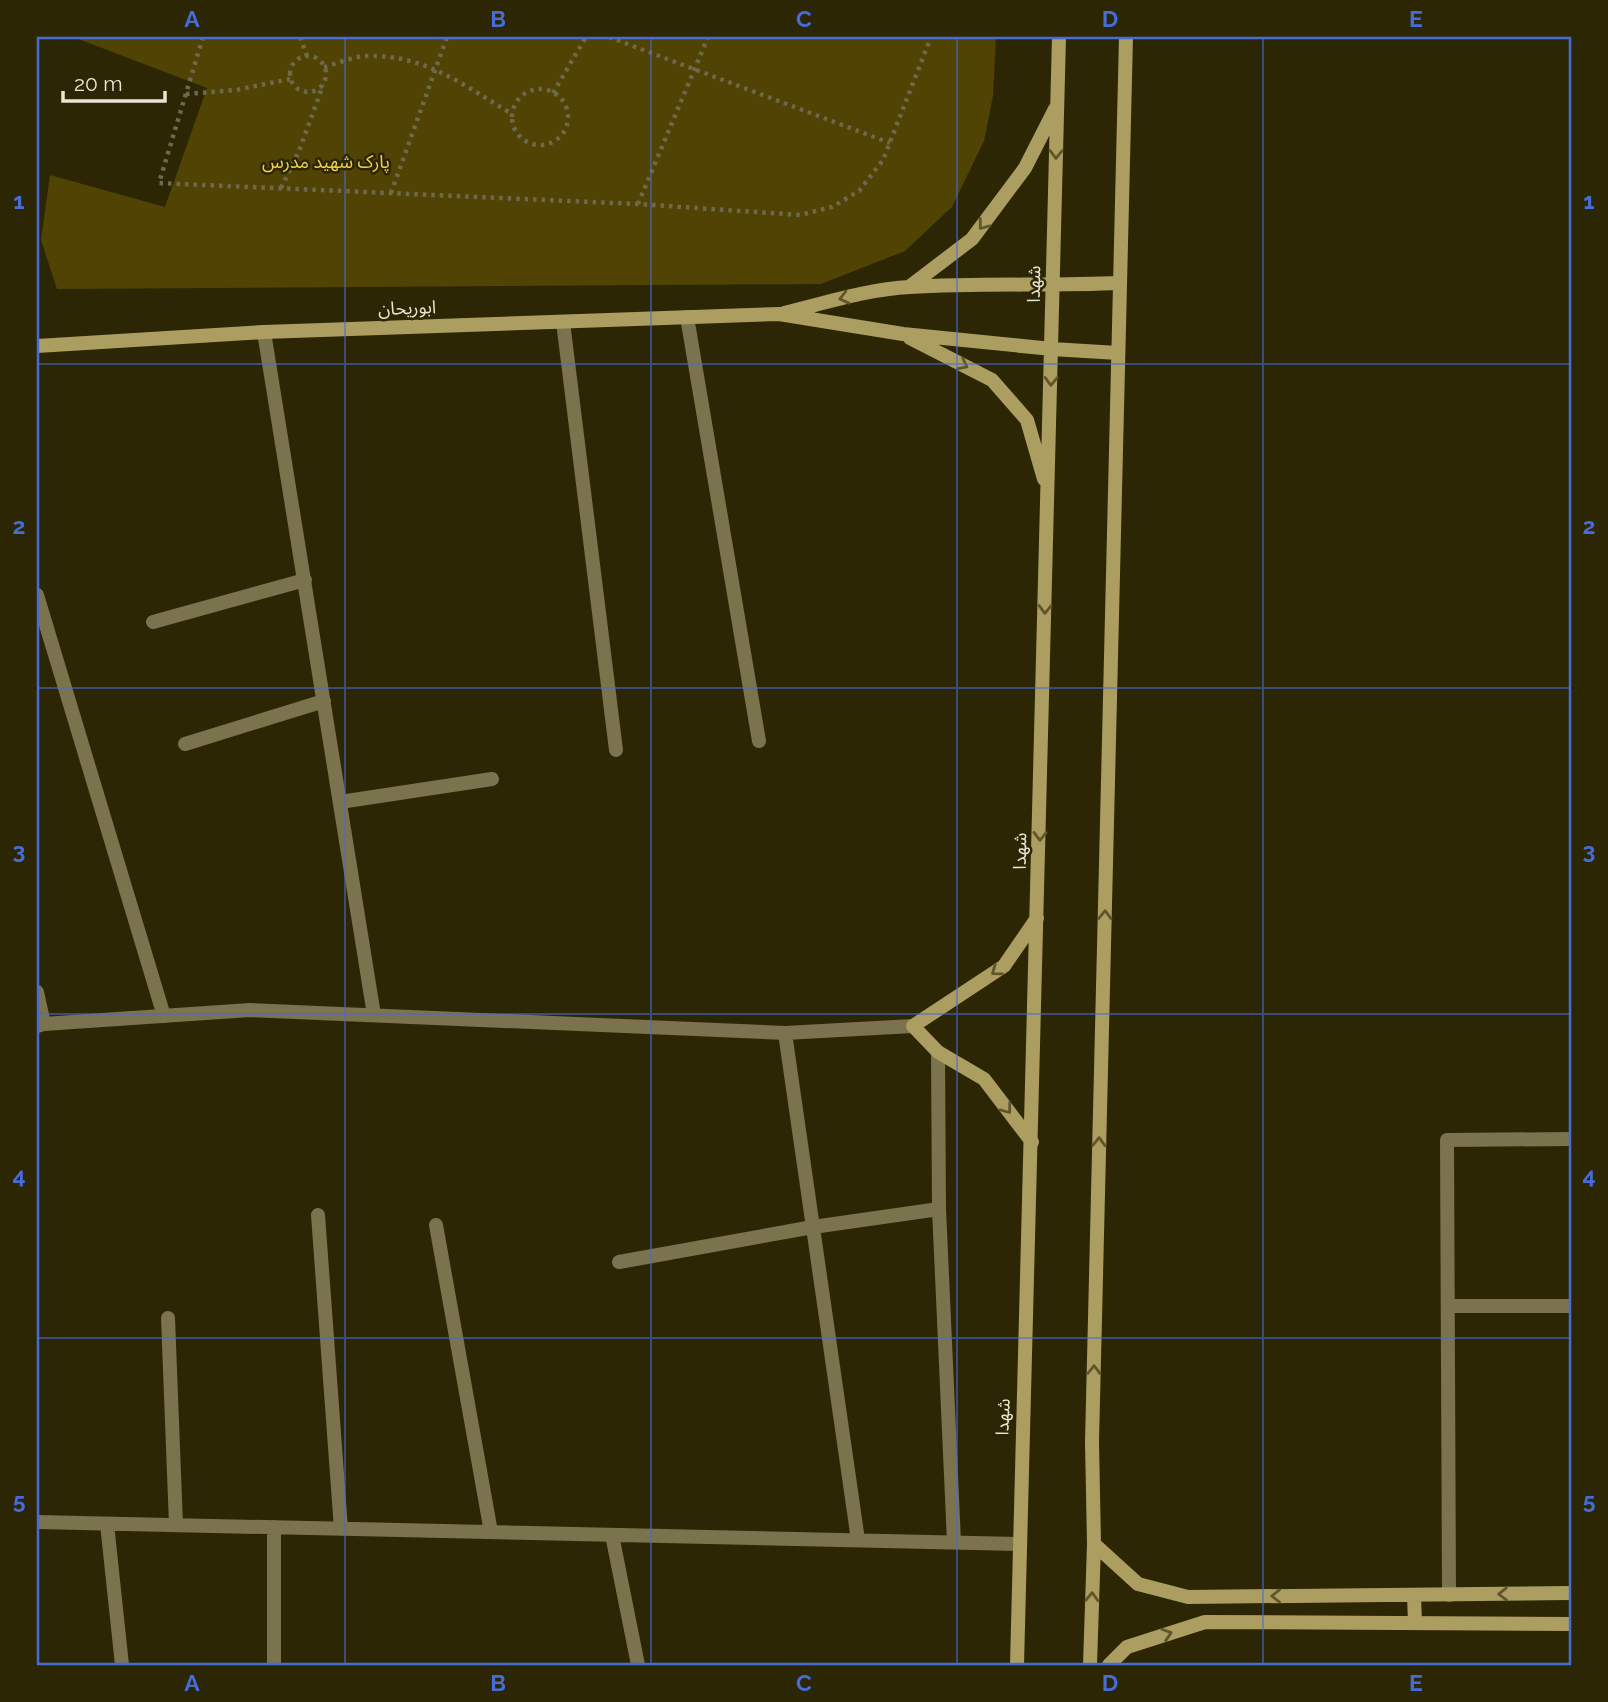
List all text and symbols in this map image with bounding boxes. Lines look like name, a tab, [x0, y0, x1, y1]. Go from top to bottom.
text: A	[184, 5, 200, 32]
text: B	[490, 5, 506, 32]
text: C	[796, 5, 812, 32]
text: D	[1102, 5, 1118, 32]
text: E	[1409, 5, 1423, 32]
scale bar	[63, 60, 164, 104]
text: 20 m	[74, 71, 122, 96]
one-way arrow	[1048, 149, 1064, 160]
park label: پارک شهید مدرس	[262, 151, 390, 173]
text: 1	[13, 187, 25, 214]
text: 1	[1583, 187, 1595, 214]
one-way arrow	[979, 217, 991, 230]
street label: شهدا	[1023, 265, 1044, 303]
one-way arrow	[838, 290, 850, 304]
street label: ابوریحان	[378, 296, 436, 320]
one-way arrow	[956, 357, 968, 370]
one-way arrow	[1043, 377, 1059, 387]
text: 2	[13, 512, 25, 539]
text: 2	[1583, 512, 1595, 539]
one-way arrow	[1038, 604, 1053, 615]
one-way arrow	[1032, 831, 1047, 842]
street label: شهدا	[1009, 832, 1030, 870]
text: 3	[13, 837, 25, 864]
text: 3	[1583, 837, 1595, 864]
one-way arrow	[1097, 909, 1112, 920]
one-way arrow	[991, 962, 1004, 975]
one-way arrow	[998, 1102, 1011, 1114]
one-way arrow	[1092, 1136, 1107, 1147]
text: 4	[12, 1162, 26, 1189]
text: 4	[1582, 1162, 1596, 1189]
one-way arrow	[1086, 1364, 1101, 1375]
street label: شهدا	[991, 1398, 1014, 1436]
text: 5	[13, 1487, 26, 1514]
text: 5	[1583, 1487, 1596, 1514]
one-way arrow	[1497, 1586, 1508, 1602]
one-way arrow	[1270, 1588, 1280, 1604]
one-way arrow	[1085, 1591, 1100, 1602]
one-way arrow	[1161, 1627, 1173, 1642]
text: A	[184, 1669, 200, 1696]
text: B	[490, 1669, 506, 1696]
text: C	[796, 1669, 812, 1696]
text: D	[1102, 1669, 1118, 1696]
text: E	[1409, 1669, 1423, 1696]

